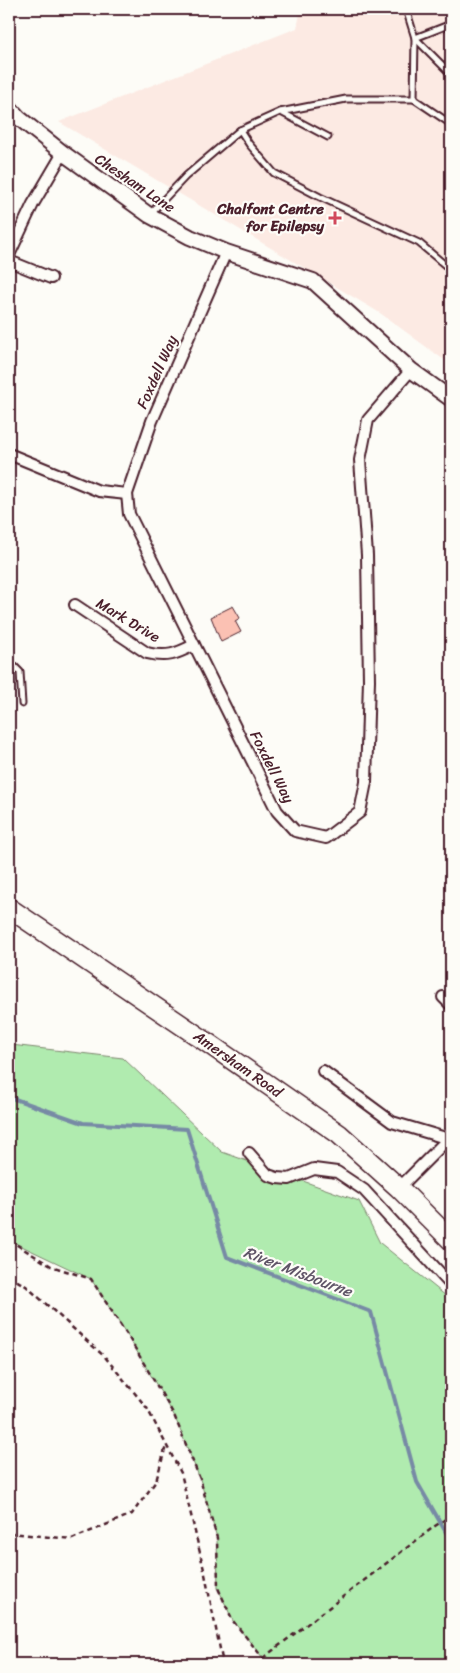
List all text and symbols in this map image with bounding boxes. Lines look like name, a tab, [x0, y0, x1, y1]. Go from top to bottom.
street label: Chesham Lane	[89, 146, 181, 220]
place label: Chalfont Centre for Epilepsy	[216, 196, 325, 239]
marker: Chalfont Centre for Epilepsy	[328, 211, 342, 225]
street label: Foxdell Way	[129, 331, 185, 413]
street label: Mark Drive	[91, 591, 165, 649]
street label: Foxdell Way	[243, 726, 301, 808]
street label: Amersham Road	[187, 1023, 289, 1105]
water label: River Misbourne	[240, 1238, 358, 1306]

